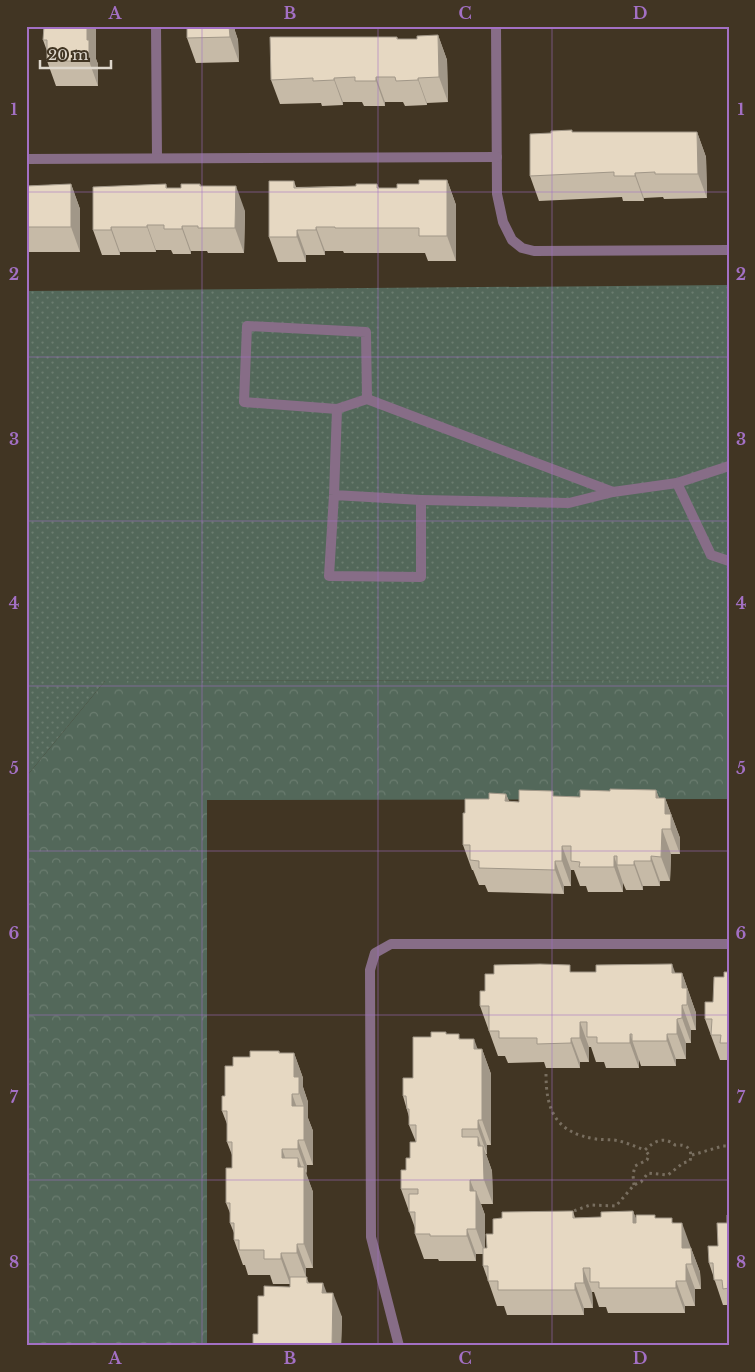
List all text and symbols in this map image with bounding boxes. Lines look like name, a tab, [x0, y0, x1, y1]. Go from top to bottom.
text: A	[108, 3, 123, 23]
text: B	[284, 3, 297, 23]
text: C	[458, 3, 472, 23]
text: D	[633, 3, 647, 23]
scale bar	[40, 38, 111, 70]
text: 20 m	[48, 45, 88, 64]
text: 1	[11, 99, 18, 119]
text: 1	[738, 99, 745, 119]
text: 2	[9, 264, 19, 284]
text: 2	[736, 264, 746, 284]
text: 3	[9, 429, 19, 449]
text: 3	[736, 429, 746, 449]
text: 4	[9, 593, 19, 613]
text: 4	[736, 593, 746, 613]
text: 5	[9, 758, 19, 778]
text: 5	[736, 758, 746, 778]
text: 6	[9, 923, 20, 943]
text: 6	[736, 923, 747, 943]
text: 7	[10, 1087, 19, 1107]
text: 7	[737, 1087, 746, 1107]
text: 8	[9, 1252, 19, 1272]
text: 8	[736, 1252, 746, 1272]
text: A	[108, 1348, 123, 1368]
text: B	[284, 1348, 297, 1368]
text: C	[458, 1348, 472, 1368]
text: D	[633, 1348, 647, 1368]

